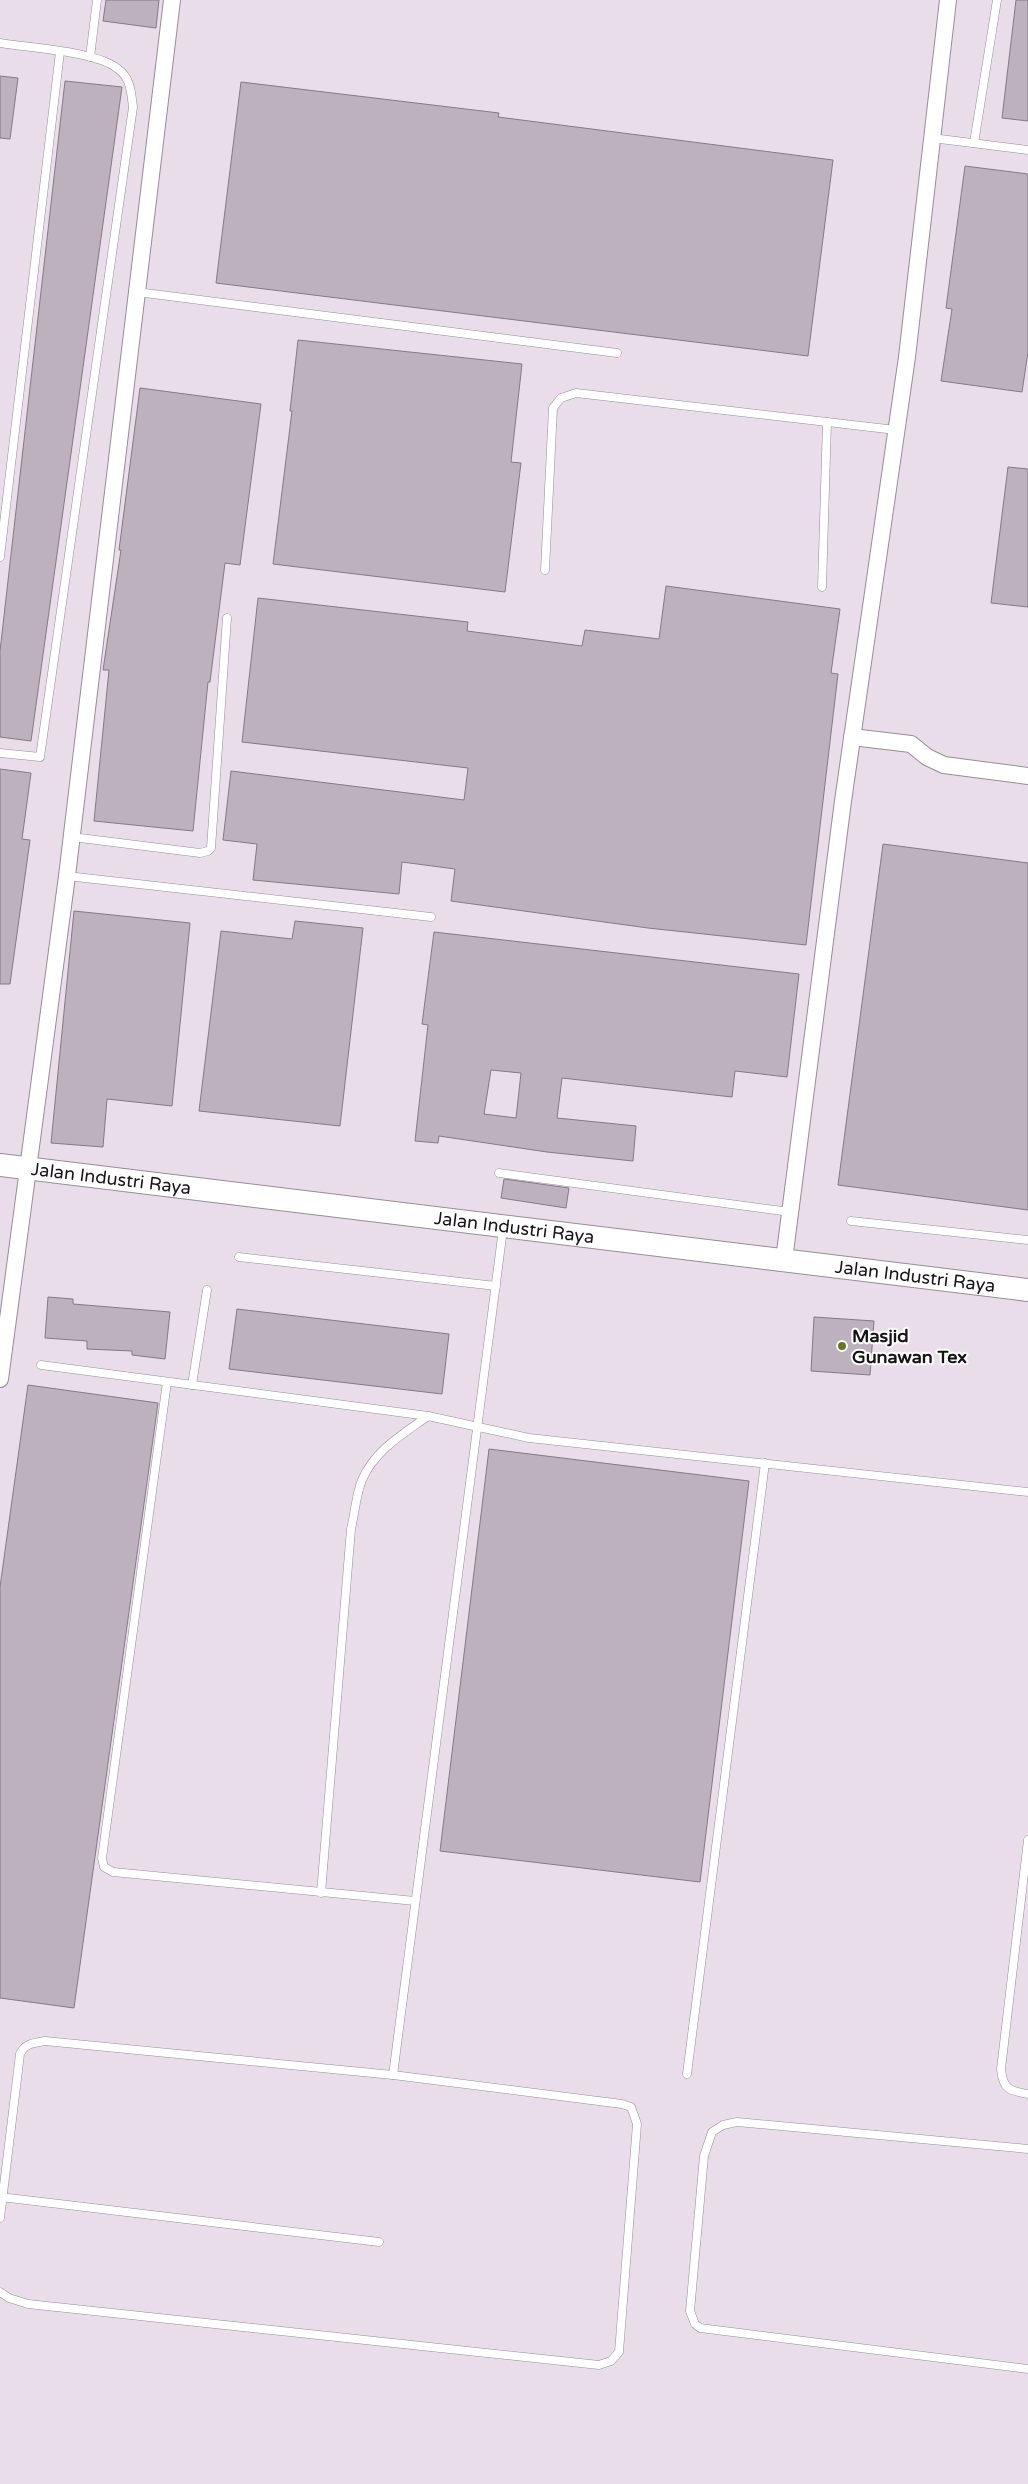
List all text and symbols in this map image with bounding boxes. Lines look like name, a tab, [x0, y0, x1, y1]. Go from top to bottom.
street label: Jalan Industri Raya	[30, 1158, 192, 1199]
street label: Jalan Industri Raya	[433, 1207, 595, 1248]
street label: Jalan Industri Raya	[834, 1256, 997, 1297]
place label: Masjid Gunawan Tex	[852, 1325, 967, 1368]
marker: Masjid Gunawan Tex	[836, 1340, 848, 1352]

